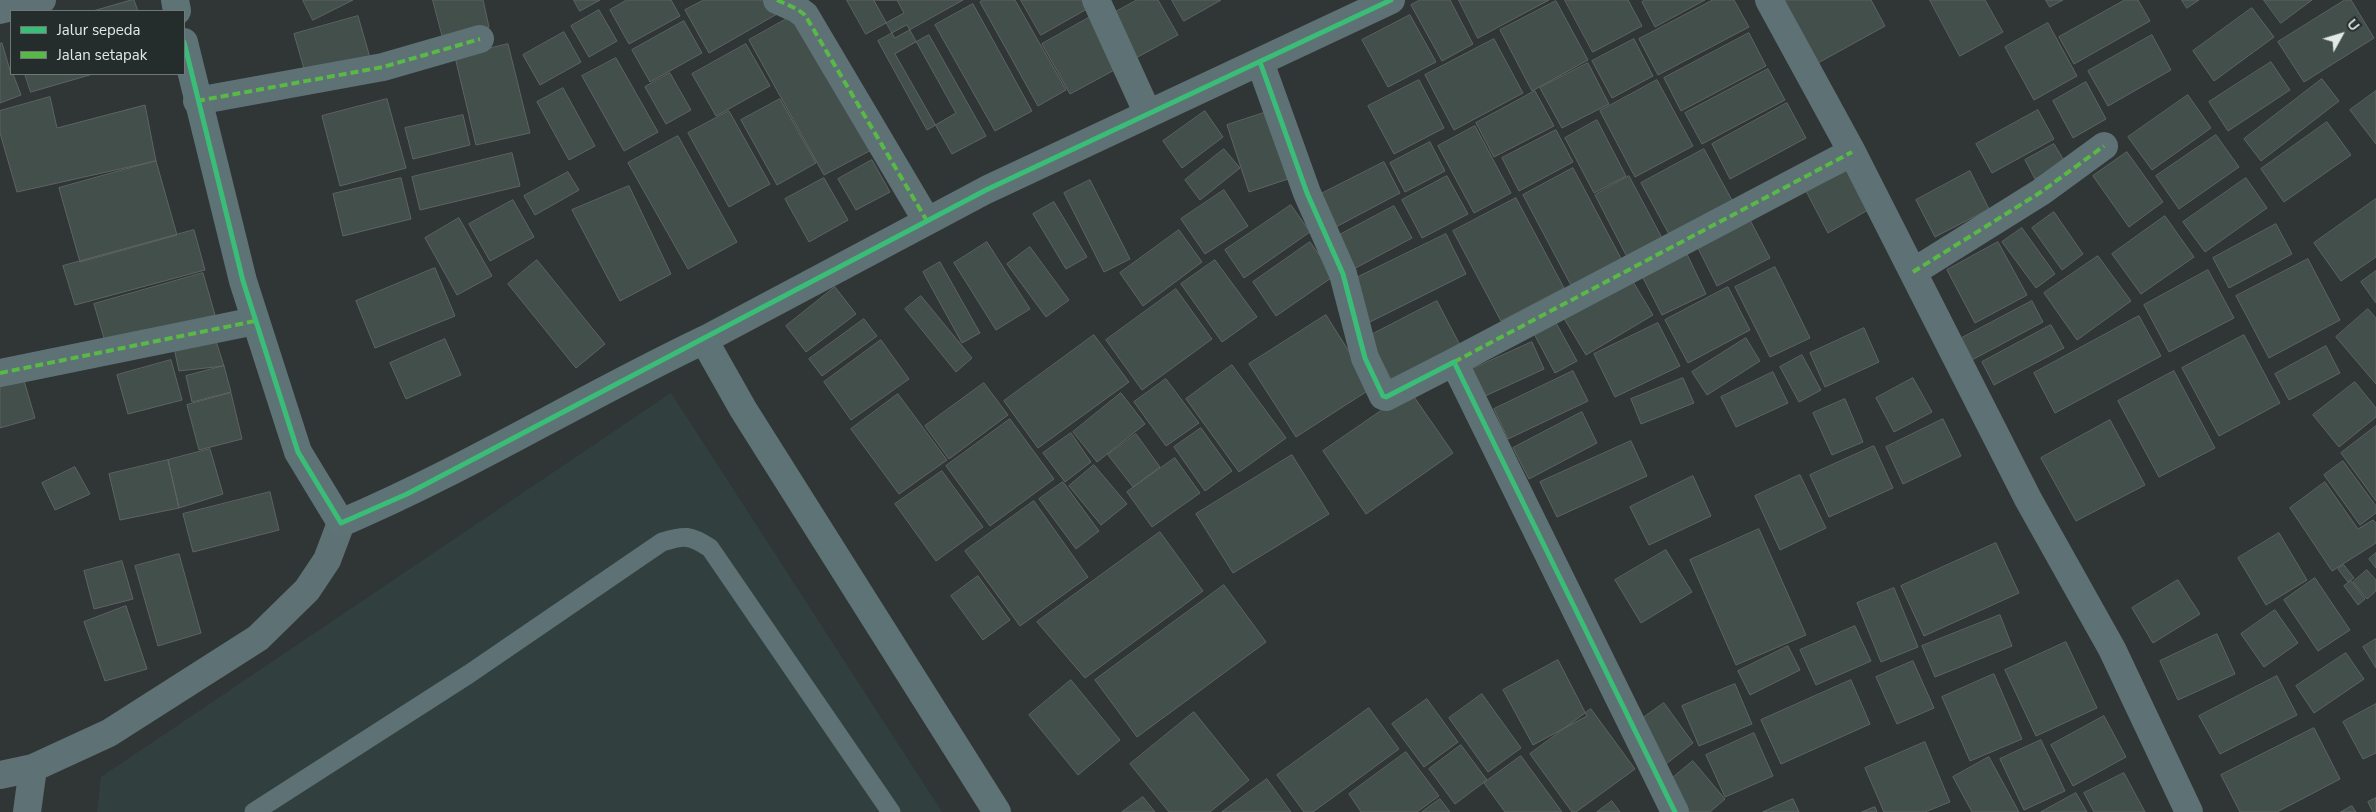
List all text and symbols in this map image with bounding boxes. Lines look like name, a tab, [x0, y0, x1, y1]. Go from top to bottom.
legend	[10, 10, 185, 75]
north arrow	[2316, 10, 2366, 60]
text: U	[2342, 15, 2364, 35]
text: Jalur sepeda	[57, 20, 141, 40]
text: Jalan setapak	[57, 45, 147, 65]

